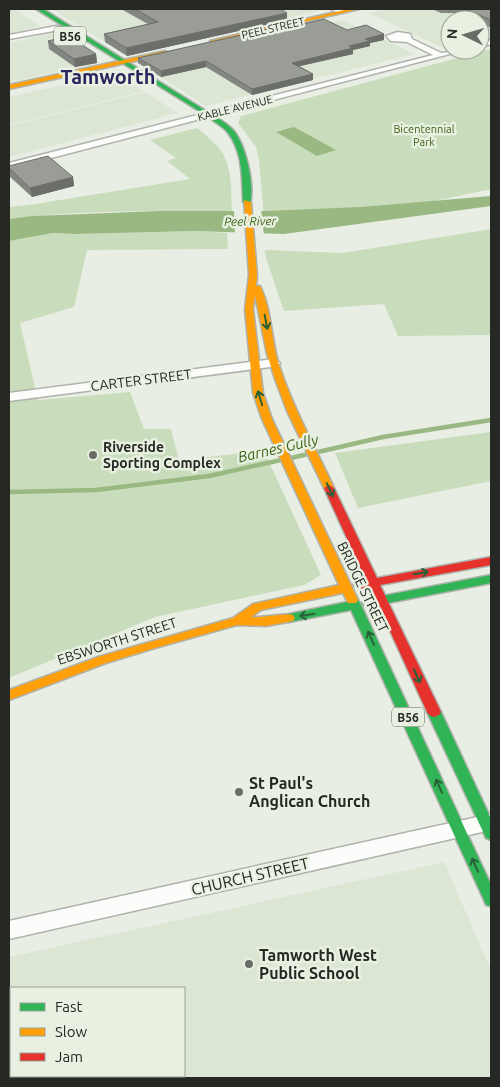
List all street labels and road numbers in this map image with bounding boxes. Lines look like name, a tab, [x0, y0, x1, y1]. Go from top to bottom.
street label: PEEL STREET	[240, 15, 306, 41]
road number: B56	[54, 27, 86, 46]
street label: KABLE AVENUE	[196, 93, 274, 123]
street label: CARTER STREET	[90, 366, 193, 394]
street label: BRIDGE STREET	[334, 539, 392, 635]
street label: EBSWORTH STREET	[55, 614, 179, 668]
road number: B56	[392, 708, 424, 726]
street label: CHURCH STREET	[189, 854, 311, 898]

